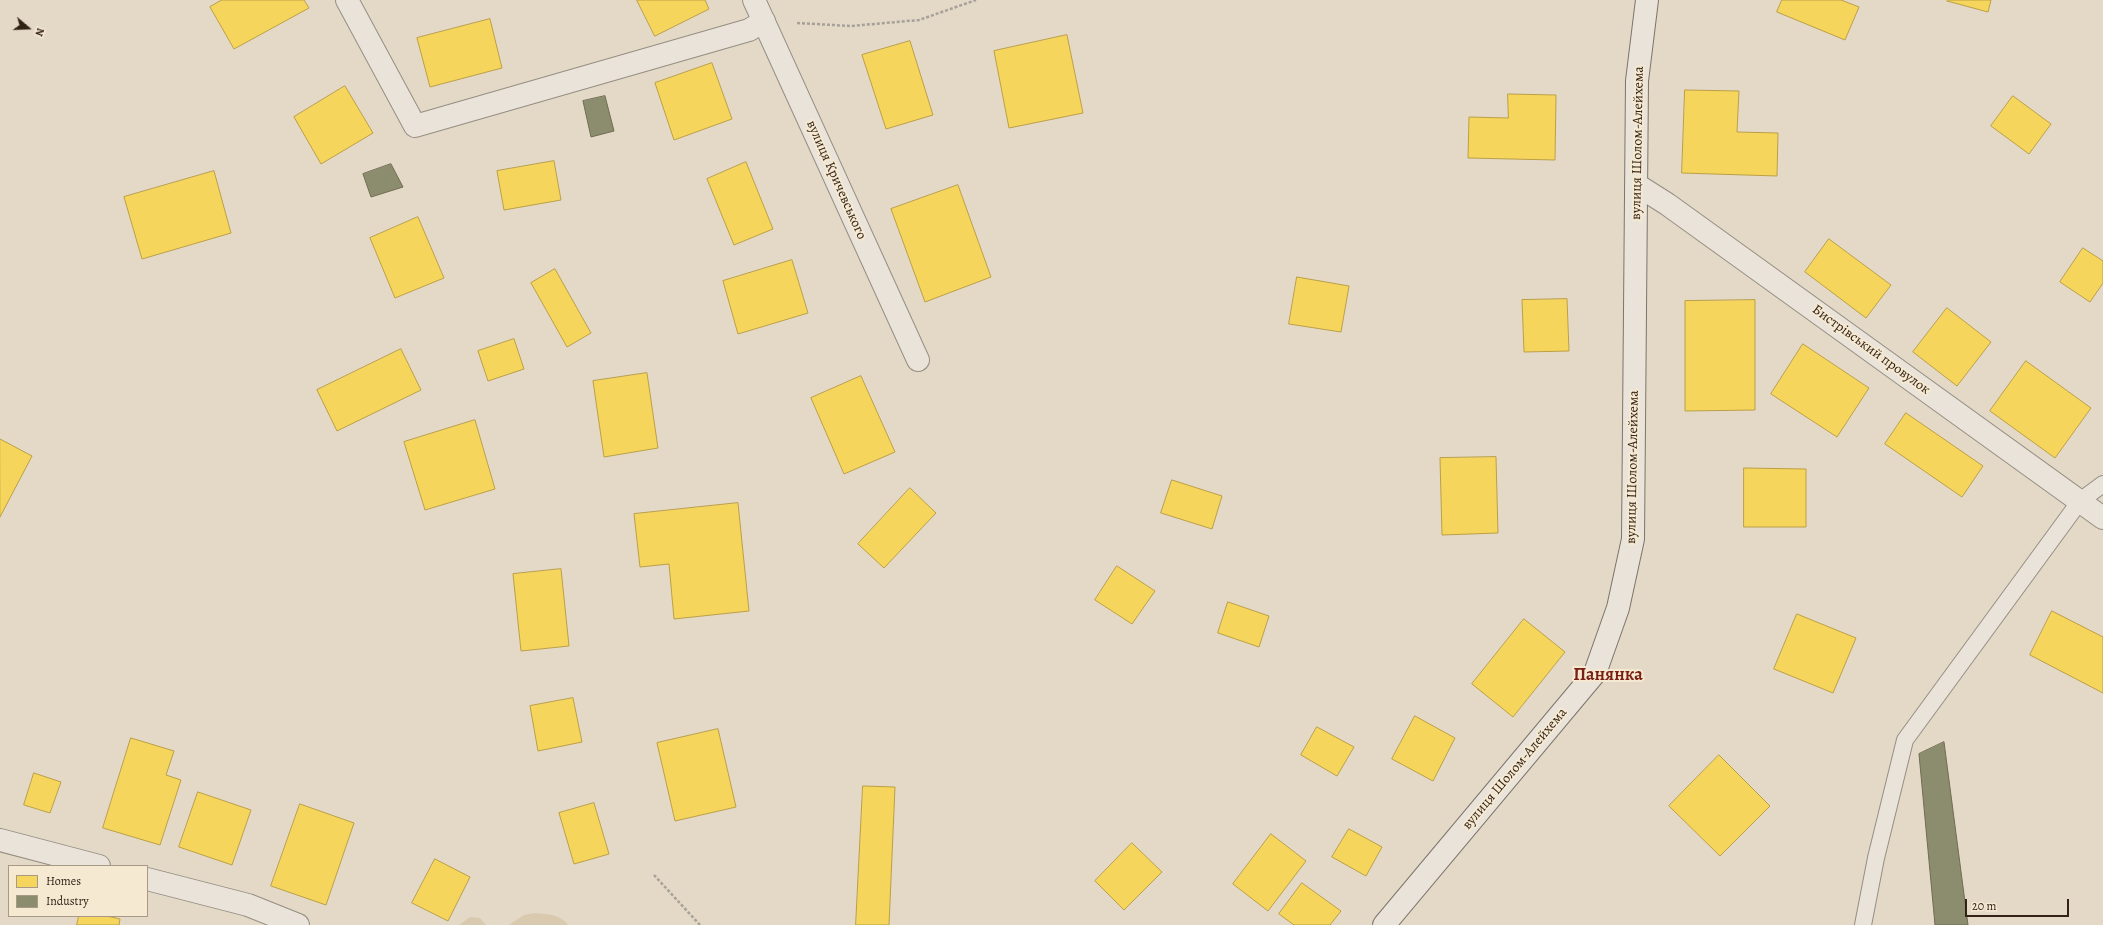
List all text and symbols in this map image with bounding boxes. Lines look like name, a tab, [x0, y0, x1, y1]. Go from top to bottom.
north arrow	[8, 8, 48, 48]
text: N	[31, 26, 48, 38]
street label: вулиця Шолом-Алейхема	[1628, 66, 1648, 220]
street label: вулиця Кричевського	[802, 118, 870, 242]
street label: Бистрівський провулок	[1809, 301, 1933, 399]
street label: вулиця Шолом-Алейхема	[1623, 390, 1643, 544]
district label: Панянка	[1573, 665, 1643, 687]
street label: вулиця Шолом-Алейхема	[1459, 705, 1571, 833]
legend	[8, 865, 148, 917]
text: Homes	[46, 873, 81, 889]
scale bar	[1967, 891, 2071, 917]
text: Industry	[46, 893, 89, 909]
text: 20 m	[1972, 898, 1996, 914]

